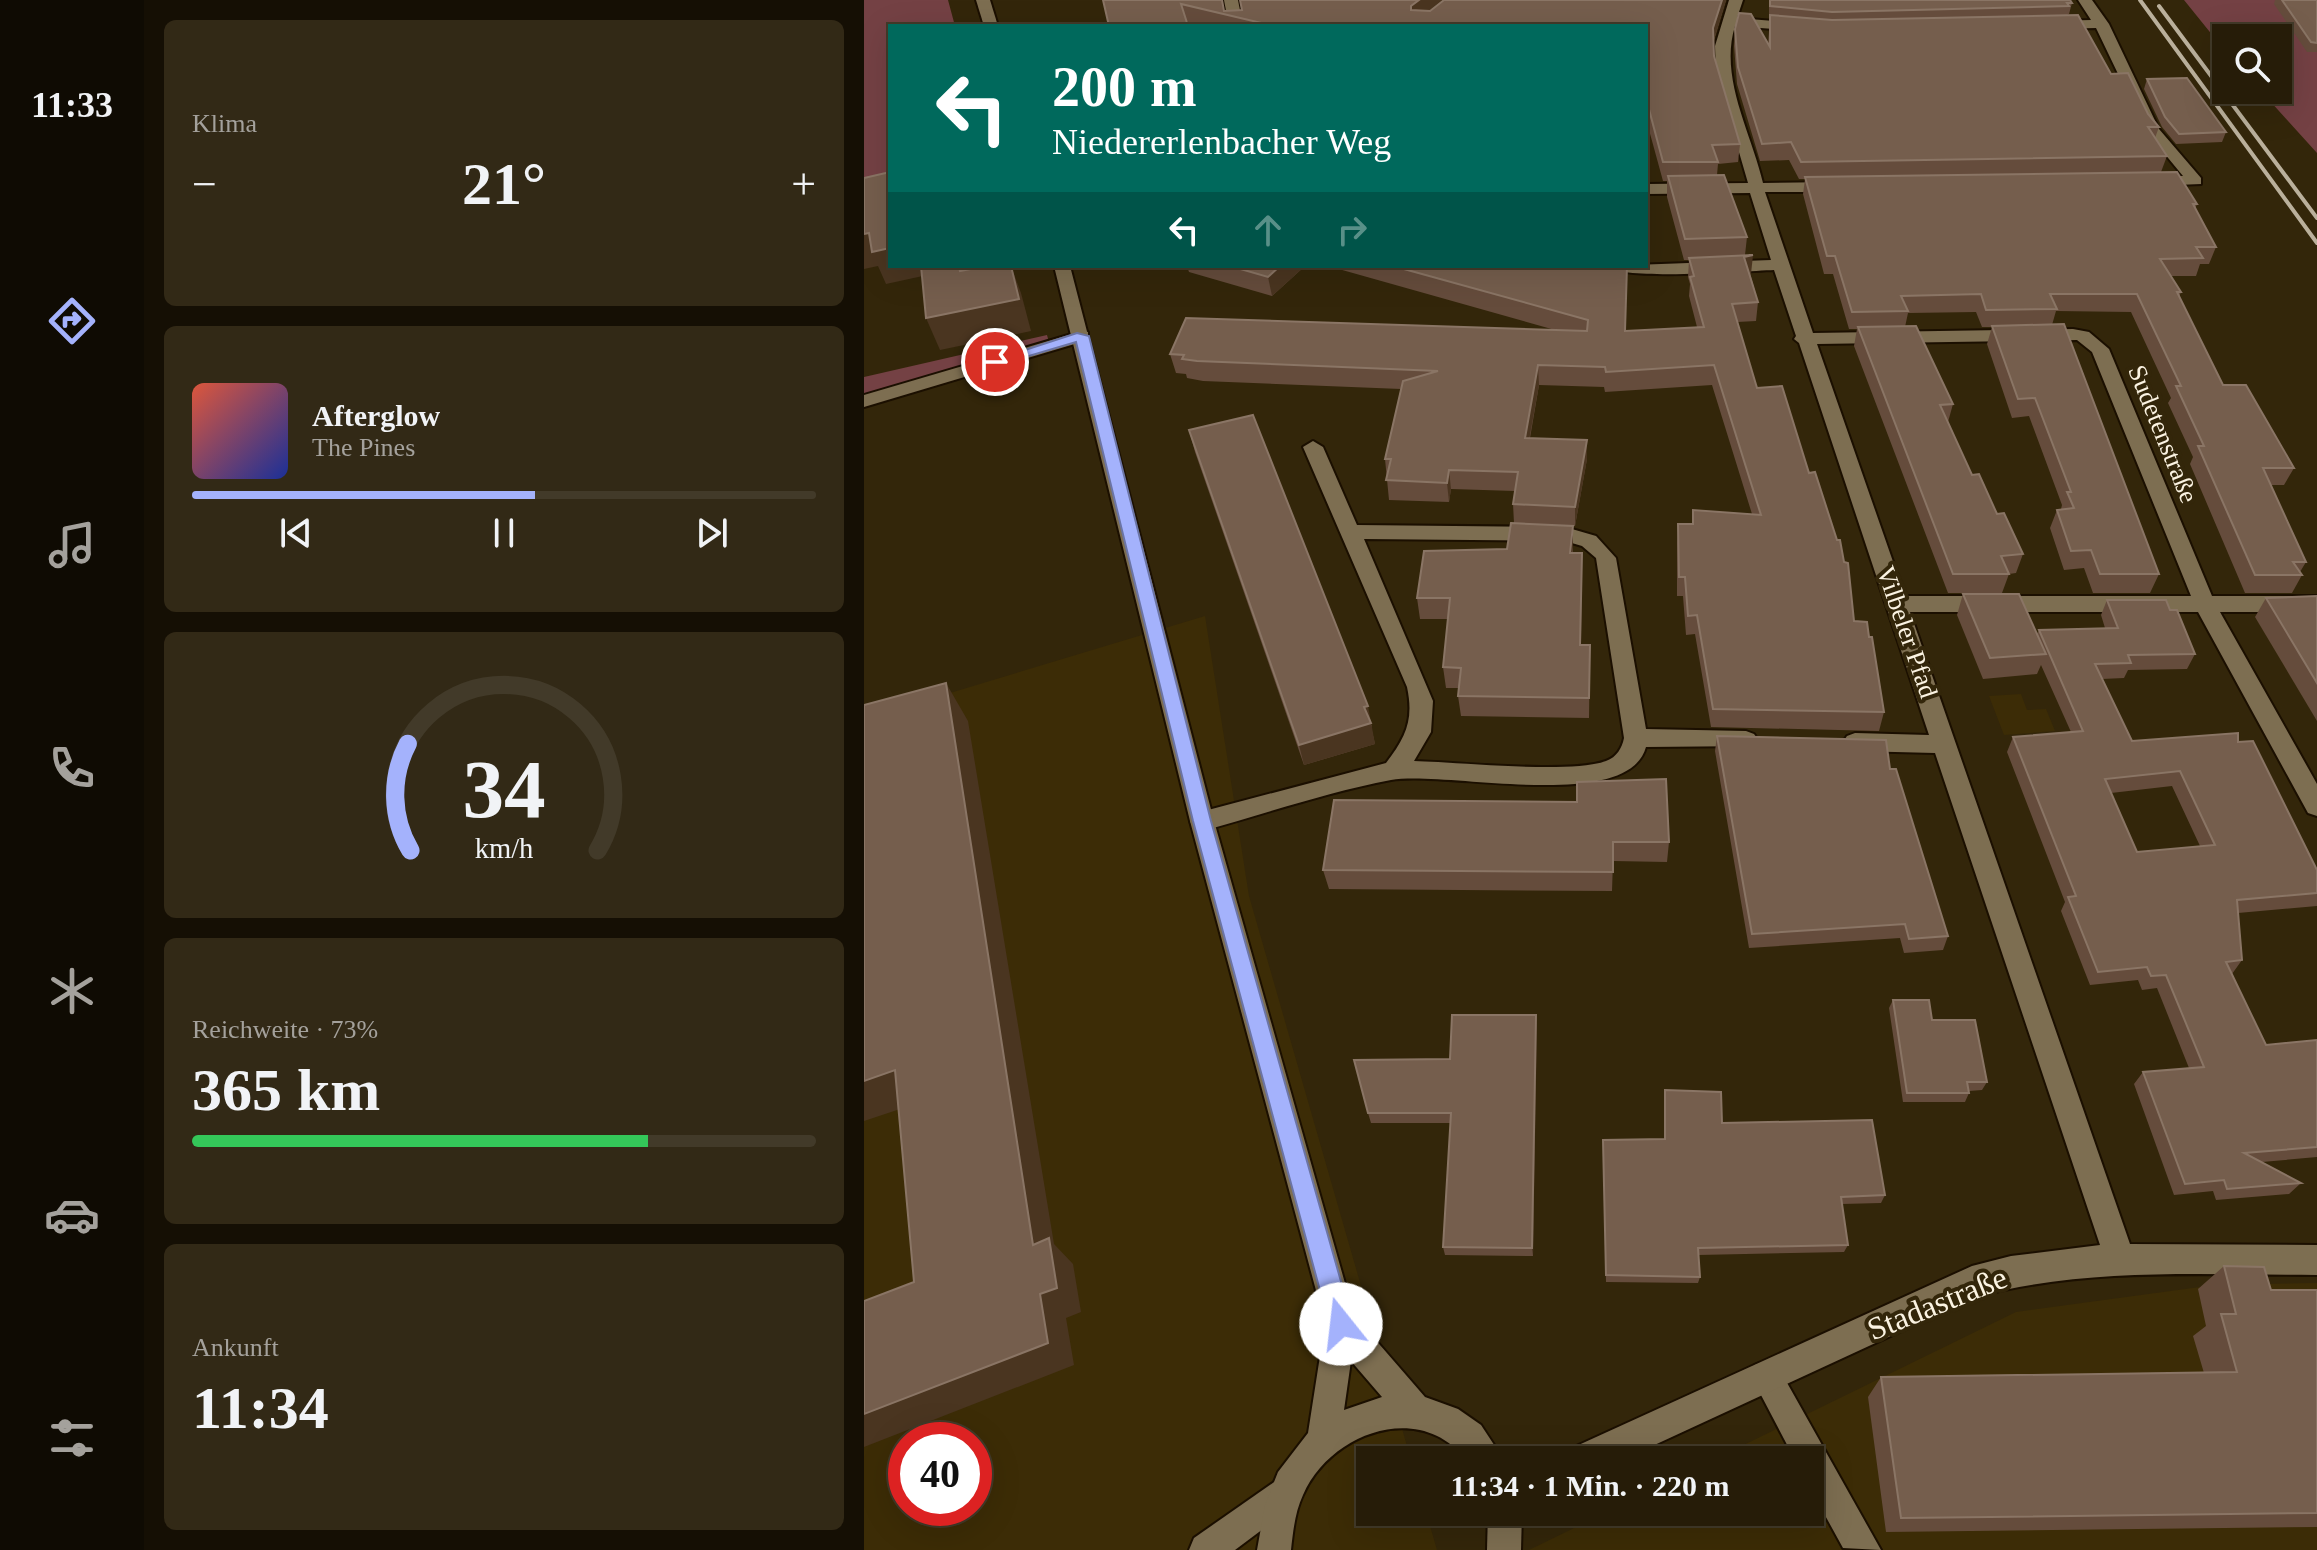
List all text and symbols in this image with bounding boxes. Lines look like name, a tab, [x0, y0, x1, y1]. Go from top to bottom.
map controls	[2212, 24, 2292, 104]
button: search	[2212, 24, 2292, 104]
icon: left	[920, 56, 1024, 160]
text: 200 m	[1052, 56, 1197, 118]
text: 11:33	[31, 85, 113, 125]
text: Klima	[192, 109, 257, 138]
text: Niedererlenbacher Weg	[1052, 122, 1391, 162]
text: 21°	[462, 151, 546, 217]
text: −	[192, 160, 217, 209]
text: +	[791, 160, 816, 209]
icon: left	[1162, 208, 1206, 252]
icon: ahead	[1246, 208, 1290, 252]
icon: right	[1330, 208, 1374, 252]
icon: directions	[44, 293, 100, 349]
pin	[961, 328, 1029, 396]
icon: arrive	[973, 340, 1017, 384]
street label: Sudetenstraße	[2122, 361, 2204, 507]
text: Afterglow	[312, 399, 440, 432]
text: The Pines	[312, 433, 415, 462]
icon: previous	[274, 511, 318, 555]
icon: pause	[482, 511, 526, 555]
icon: next	[690, 511, 734, 555]
icon: music	[44, 517, 100, 573]
street label: Vilbeler Pfad	[1871, 562, 1943, 702]
icon: phone	[44, 740, 100, 796]
text: 34	[462, 743, 546, 835]
text: km/h	[475, 833, 533, 864]
icon: climate	[44, 963, 100, 1019]
text: Reichweite · 73%	[192, 1015, 378, 1044]
text: 365 km	[192, 1057, 380, 1123]
icon: car	[44, 1187, 100, 1243]
street label: Stadastraße	[1862, 1259, 2012, 1347]
position arrow	[1299, 1282, 1383, 1366]
text: Ankunft	[192, 1333, 279, 1362]
text: 11:34	[192, 1375, 329, 1441]
icon: filters	[44, 1410, 100, 1466]
speed limit sign: 40	[888, 1422, 992, 1526]
text: 11:34 · 1 Min. · 220 m	[1450, 1469, 1730, 1502]

